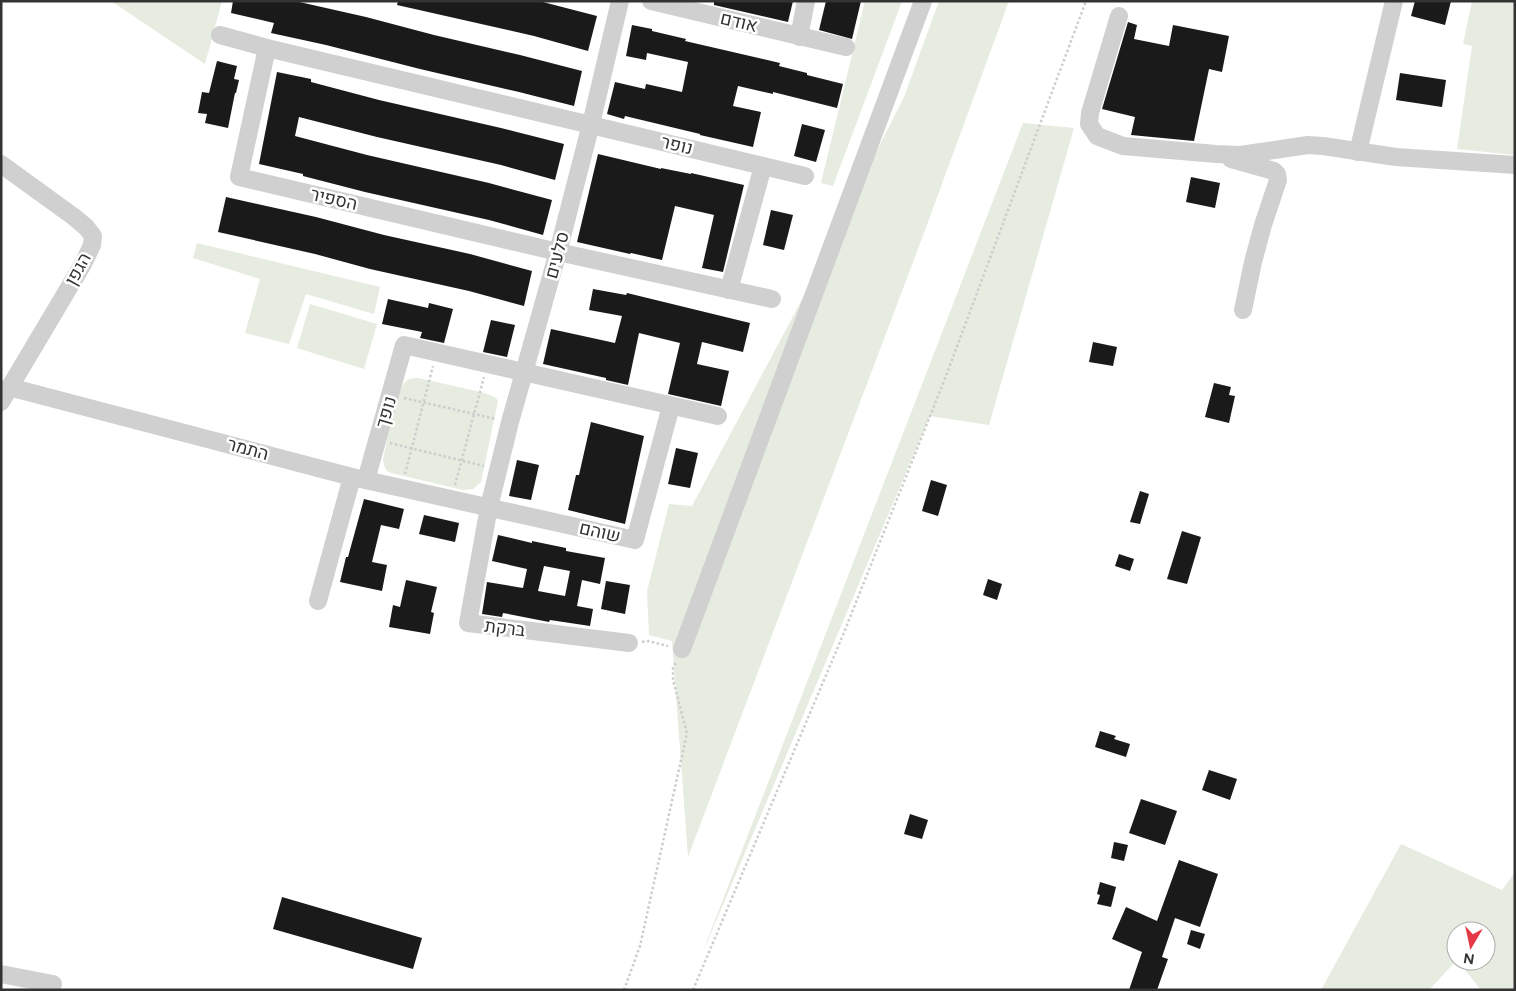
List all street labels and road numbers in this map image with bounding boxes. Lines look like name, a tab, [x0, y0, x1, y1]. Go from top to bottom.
street label: אודם	[718, 7, 760, 37]
street label: נופר	[659, 130, 695, 160]
street label: הספיר	[308, 183, 360, 215]
street label: סלעים	[540, 229, 574, 281]
street label: הגפן	[60, 249, 96, 289]
street label: נופך	[371, 394, 401, 430]
street label: התמר	[225, 433, 271, 465]
street label: שוהם	[577, 517, 623, 547]
street label: ברקת	[483, 615, 527, 641]

